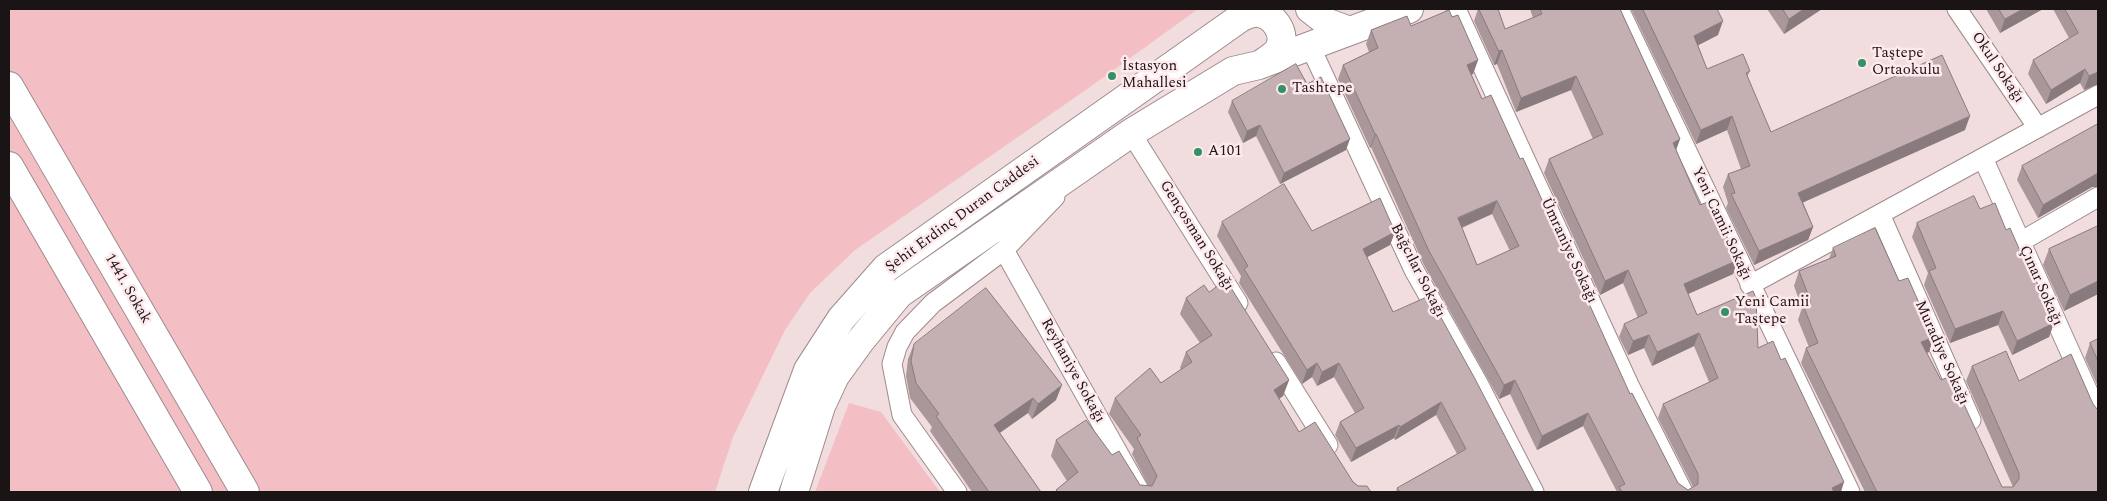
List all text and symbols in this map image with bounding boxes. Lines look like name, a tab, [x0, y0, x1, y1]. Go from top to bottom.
street label: Okul Sokağı	[1967, 29, 2027, 107]
place label: Taştepe Ortaokulu	[1872, 45, 1940, 80]
marker: Taştepe Ortaokulu	[1856, 57, 1868, 69]
place label: İstasyon Mahallesi	[1122, 58, 1187, 93]
marker: İstasyon Mahallesi	[1106, 70, 1118, 82]
place label: Tashtepe	[1292, 80, 1352, 98]
marker: Tashtepe	[1276, 83, 1288, 95]
place label: A101	[1208, 143, 1242, 161]
marker: A101	[1192, 146, 1204, 158]
street label: Şehit Erdinç Duran Caddesi	[883, 153, 1043, 277]
street label: Yeni Camii Sokağı	[1687, 164, 1755, 284]
street label: Gençosman Sokağı	[1155, 178, 1237, 294]
street label: Ümraniye Sokağı	[1536, 195, 1600, 307]
street label: Bağcılar Sokağı	[1386, 221, 1448, 321]
street label: Çınar Sokağı	[2014, 243, 2066, 329]
street label: 1441. Sokak	[100, 251, 154, 327]
place label: Yeni Camii Taştepe	[1735, 294, 1810, 329]
street label: Muradiye Sokağı	[1910, 298, 1972, 408]
marker: Yeni Camii Taştepe	[1719, 306, 1731, 318]
street label: Reyhaniye Sokağı	[1036, 316, 1108, 426]

